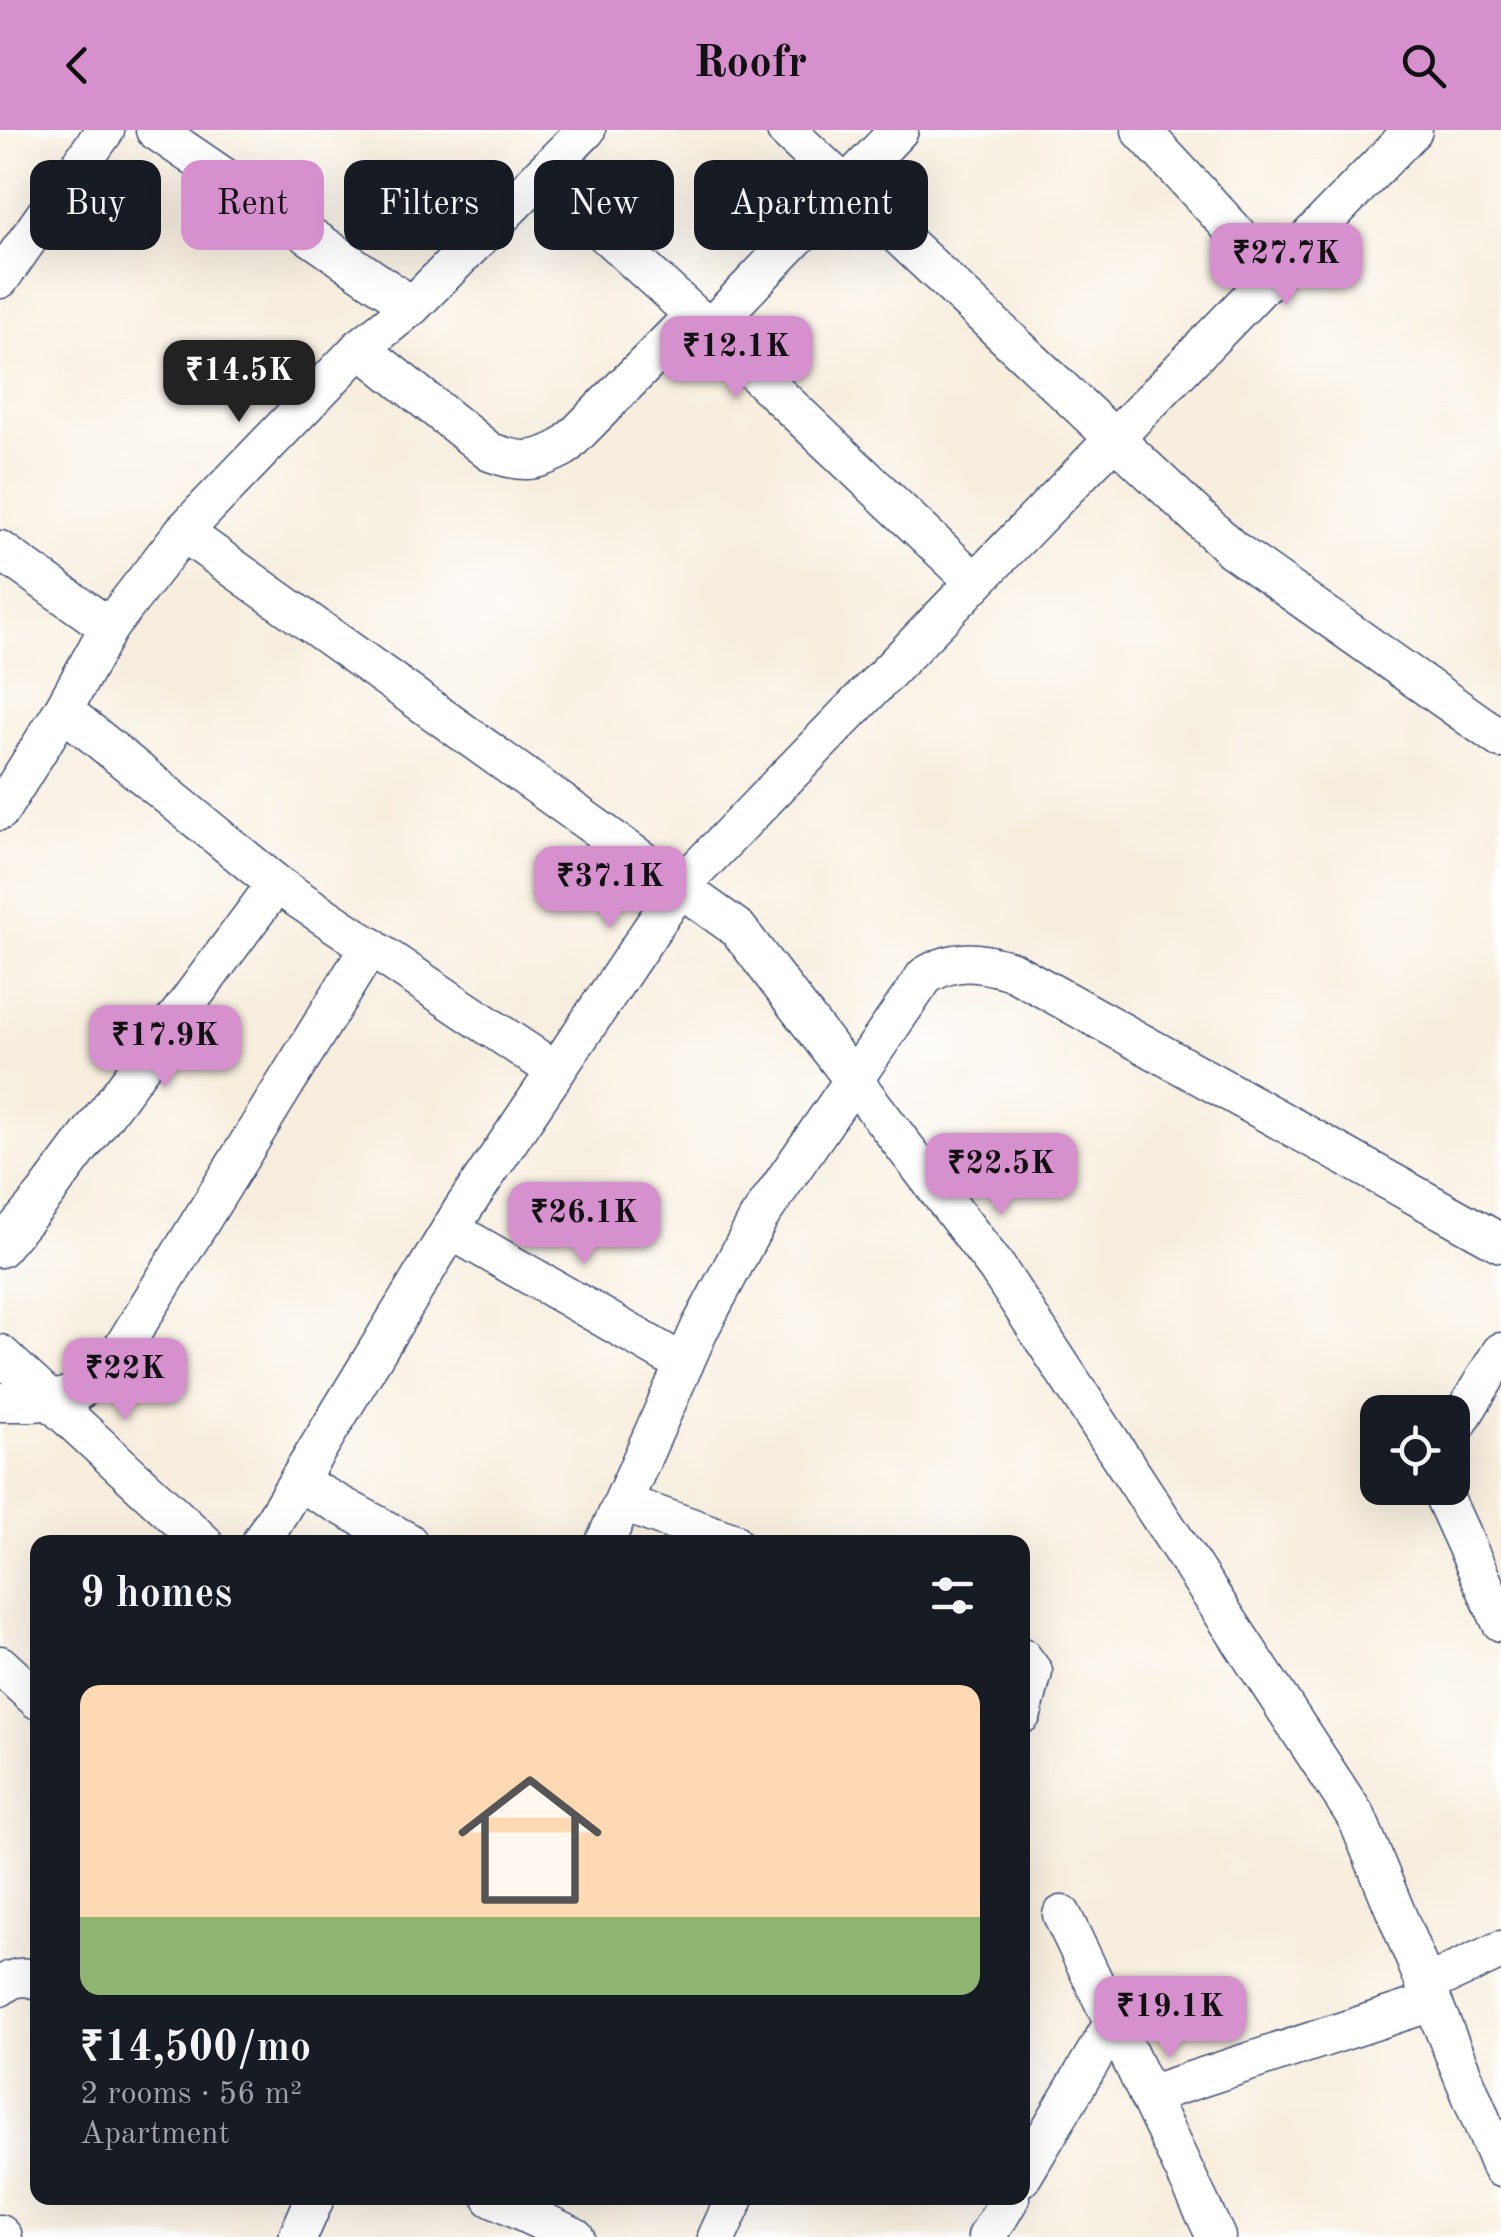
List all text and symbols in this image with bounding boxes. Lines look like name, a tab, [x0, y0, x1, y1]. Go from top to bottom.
icon: back	[50, 38, 105, 93]
icon: search	[1396, 38, 1451, 93]
text: Roofr	[694, 42, 807, 87]
chip: Buy	[30, 160, 161, 250]
chip: Rent	[181, 160, 324, 250]
chip: Filters	[344, 160, 514, 250]
chip: New	[534, 160, 674, 250]
chip: Apartment	[694, 160, 928, 250]
pin: ₹27.7K	[1205, 223, 1367, 308]
text: ₹27.7K	[1232, 239, 1340, 271]
pin: ₹12.1K	[655, 316, 817, 401]
text: ₹12.1K	[682, 332, 790, 364]
pin: ₹14.5K	[158, 340, 320, 425]
text: ₹14.5K	[185, 356, 293, 388]
pin: ₹37.1K	[529, 846, 691, 931]
text: ₹37.1K	[556, 862, 664, 894]
pin: ₹17.9K	[84, 1005, 246, 1090]
text: ₹17.9K	[111, 1021, 219, 1053]
pin: ₹22.5K	[920, 1133, 1082, 1218]
text: ₹22.5K	[947, 1149, 1055, 1181]
pin: ₹26.1K	[503, 1182, 665, 1267]
text: ₹26.1K	[530, 1198, 638, 1230]
pin: ₹22K	[66, 1338, 184, 1423]
text: ₹22K	[85, 1354, 165, 1386]
map controls	[1360, 1395, 1470, 1505]
button: locate	[1360, 1395, 1470, 1505]
icon: filters	[925, 1568, 980, 1623]
text: 9 homes	[80, 1574, 232, 1616]
icon: home	[440, 1750, 620, 1930]
pin: ₹19.1K	[1089, 1976, 1251, 2061]
text: ₹19.1K	[1116, 1992, 1224, 2024]
text: ₹14,500/mo	[80, 2028, 311, 2070]
text: 2 rooms · 56 m²	[80, 2079, 302, 2111]
text: Apartment	[80, 2119, 230, 2151]

